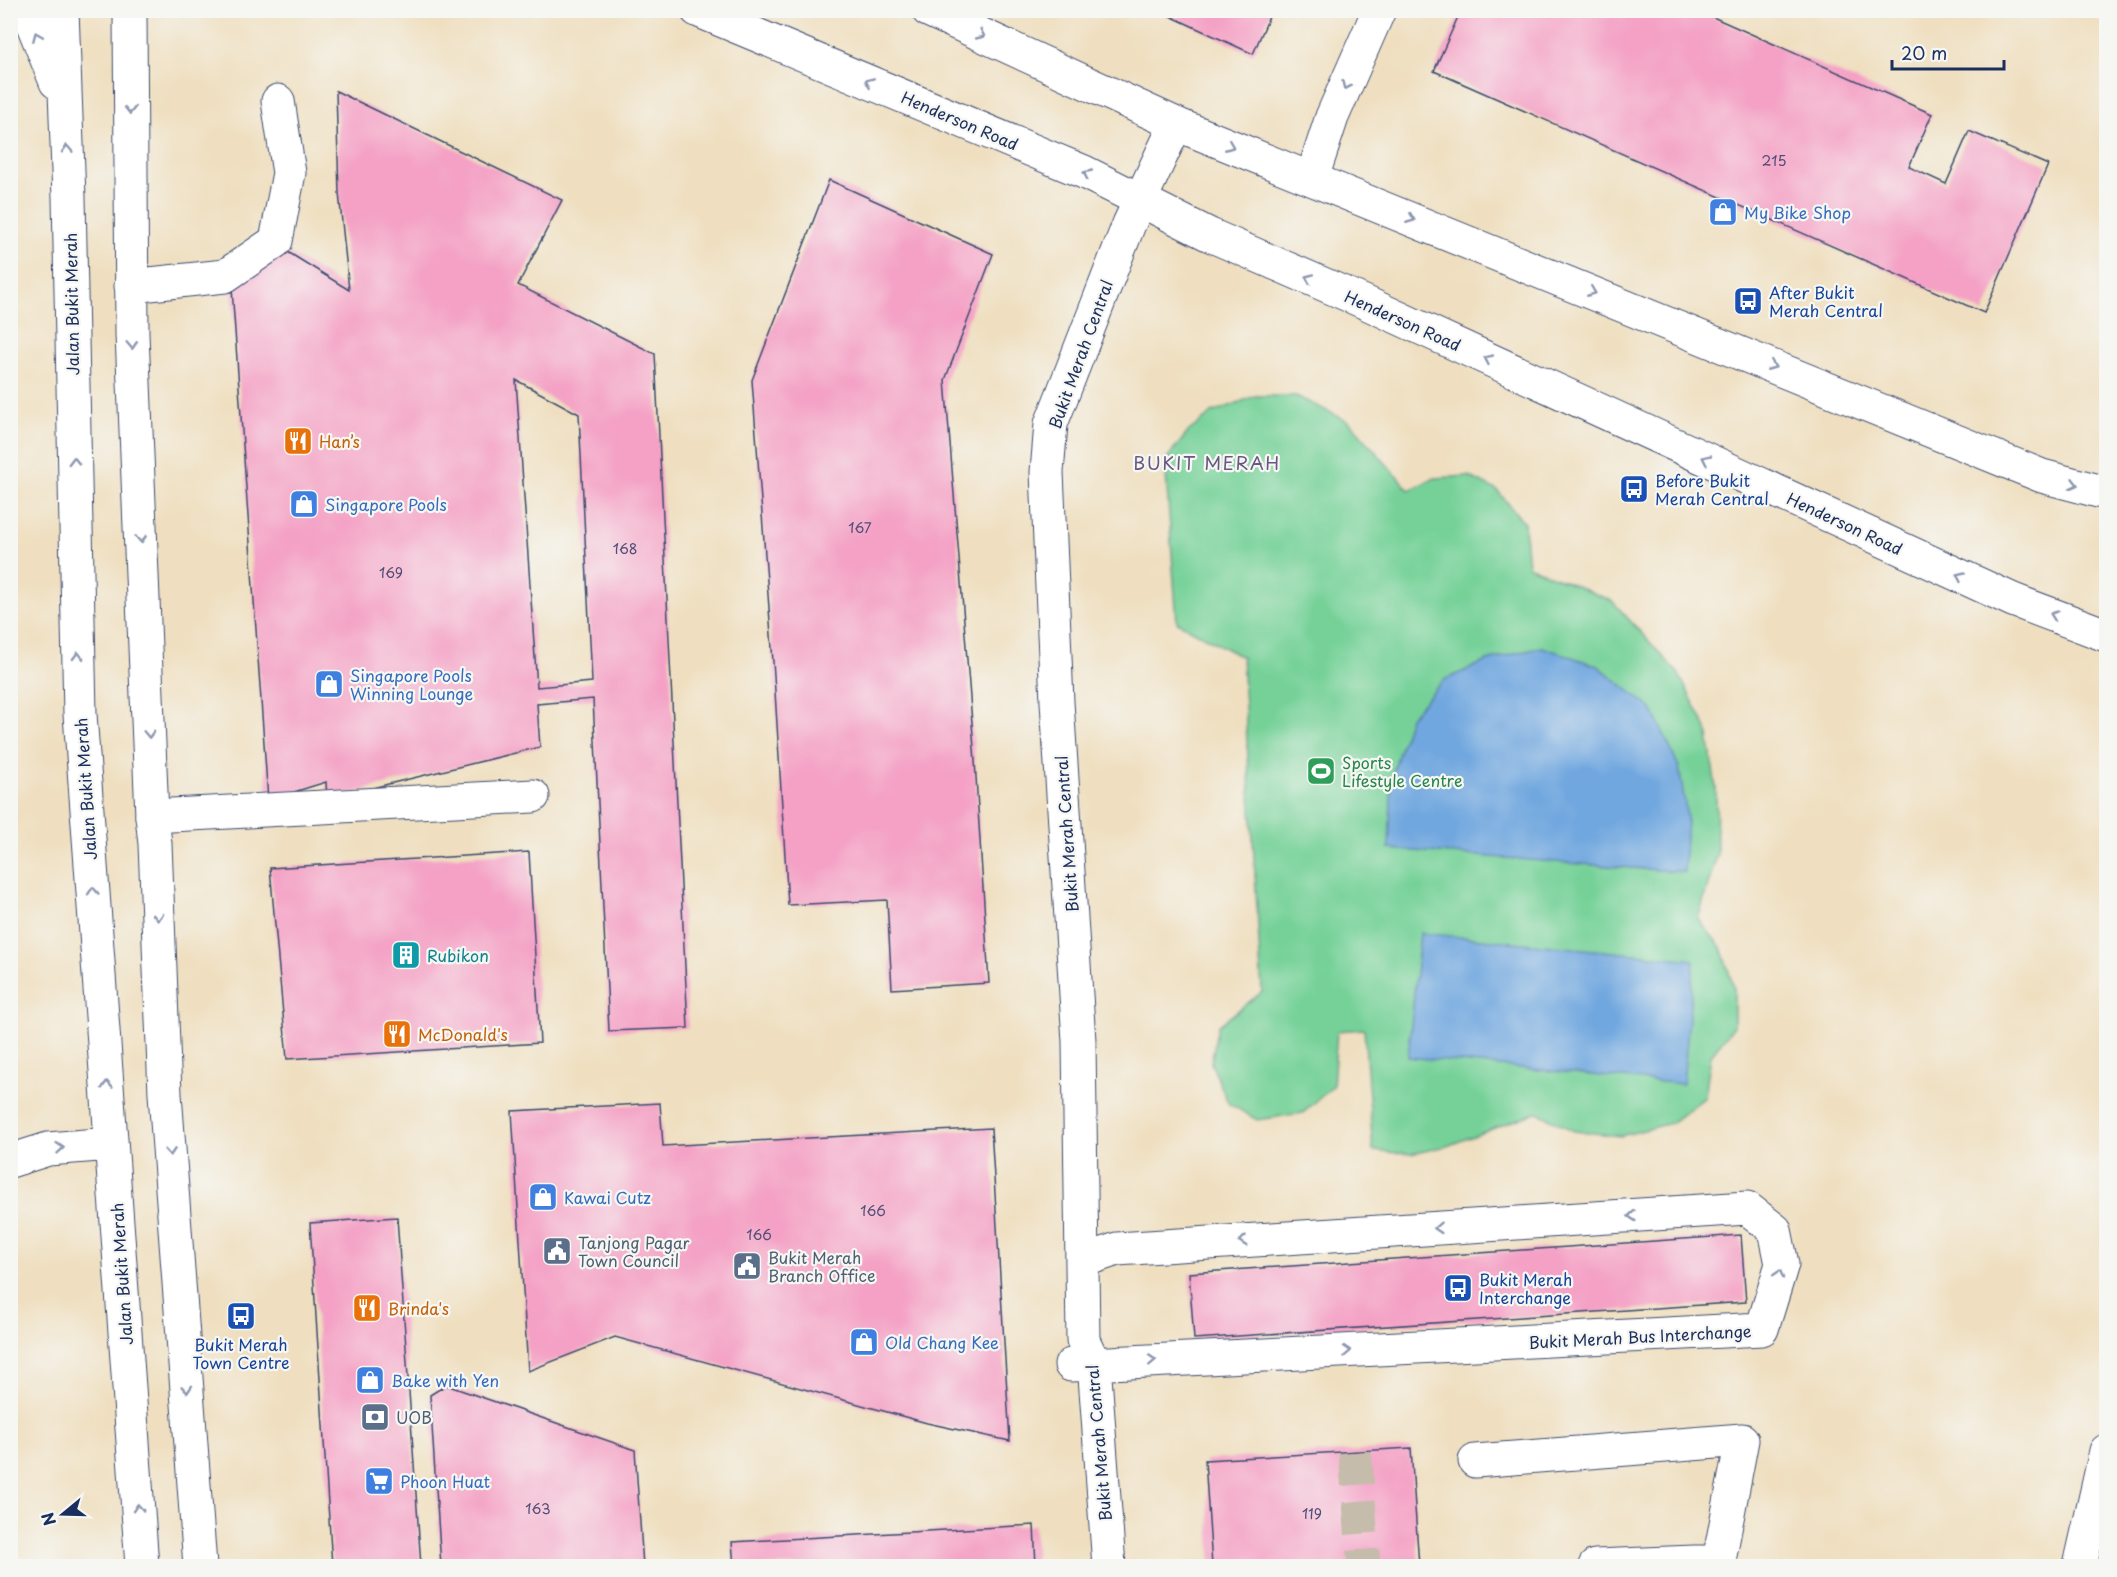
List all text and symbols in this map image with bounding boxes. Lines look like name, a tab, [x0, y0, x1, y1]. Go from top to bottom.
one-way arrow	[974, 27, 985, 39]
one-way arrow	[32, 32, 44, 43]
scale bar	[1892, 33, 2004, 71]
text: 20 m	[1901, 39, 1947, 66]
one-way arrow	[864, 77, 875, 89]
one-way arrow	[1341, 79, 1353, 90]
street label: Henderson Road	[898, 84, 1022, 156]
one-way arrow	[124, 105, 136, 114]
one-way arrow	[1224, 139, 1235, 151]
one-way arrow	[60, 145, 73, 154]
house number: 215	[1761, 150, 1787, 171]
one-way arrow	[1083, 169, 1094, 181]
shop icon: My Bike Shop	[1707, 196, 1739, 228]
place label: My Bike Shop	[1744, 200, 1851, 224]
one-way arrow	[1405, 212, 1416, 224]
street label: Jalan Bukit Merah	[58, 233, 84, 375]
one-way arrow	[1304, 273, 1315, 285]
street label: Bukit Merah Central	[1042, 276, 1118, 432]
place label: After Bukit Merah Central	[1769, 280, 1883, 322]
street label: Henderson Road	[1341, 284, 1465, 356]
one-way arrow	[1585, 285, 1596, 297]
bus stop icon: After Bukit Merah Central	[1732, 285, 1764, 317]
one-way arrow	[126, 340, 139, 349]
one-way arrow	[1483, 354, 1494, 366]
one-way arrow	[1766, 359, 1777, 371]
restaurant icon: Han’s	[282, 425, 314, 457]
place label: Han’s	[319, 429, 360, 453]
district label: BUKIT MERAH	[1133, 449, 1281, 476]
one-way arrow	[1702, 455, 1713, 467]
one-way arrow	[68, 456, 81, 465]
place label: Before Bukit Merah Central	[1655, 468, 1769, 510]
bus stop icon: Before Bukit Merah Central	[1618, 473, 1650, 505]
one-way arrow	[2069, 477, 2079, 490]
street label: Henderson Road	[1783, 486, 1907, 560]
shop icon: Singapore Pools	[288, 488, 320, 520]
place label: Singapore Pools	[325, 492, 447, 516]
house number: 167	[848, 517, 872, 538]
one-way arrow	[134, 535, 147, 544]
house number: 168	[613, 538, 637, 559]
house number: 169	[379, 562, 403, 583]
one-way arrow	[1955, 571, 1966, 583]
one-way arrow	[2050, 610, 2060, 623]
one-way arrow	[72, 651, 85, 660]
place label: Singapore Pools Winning Lounge	[350, 663, 473, 705]
shop icon: Singapore Pools Winning Lounge	[313, 668, 345, 700]
street label: Jalan Bukit Merah	[68, 717, 102, 861]
one-way arrow	[143, 730, 156, 739]
place label: Sports Lifestyle Centre	[1342, 750, 1462, 792]
street label: Bukit Merah Central	[1049, 755, 1083, 913]
sports icon: Sports Lifestyle Centre	[1305, 755, 1337, 787]
one-way arrow	[86, 886, 99, 895]
one-way arrow	[152, 912, 165, 921]
building icon: Rubikon	[390, 939, 422, 971]
place label: Rubikon	[427, 943, 489, 967]
restaurant icon: McDonald's	[381, 1018, 413, 1050]
place label: McDonald's	[418, 1022, 508, 1046]
one-way arrow	[101, 1081, 114, 1090]
one-way arrow	[55, 1142, 64, 1155]
one-way arrow	[163, 1148, 176, 1157]
shop icon: Kawai Cutz	[527, 1181, 559, 1213]
place label: Kawai Cutz	[564, 1185, 651, 1209]
house number: 166	[860, 1200, 886, 1221]
street label: Jalan Bukit Merah	[104, 1202, 138, 1346]
one-way arrow	[1628, 1209, 1637, 1222]
one-way arrow	[1433, 1222, 1442, 1235]
house number: 166	[746, 1224, 772, 1245]
place label: Tanjong Pagar Town Council	[578, 1230, 690, 1272]
one-way arrow	[1239, 1234, 1248, 1247]
public building icon: Tanjong Pagar Town Council	[541, 1235, 573, 1267]
place label: Bukit Merah Branch Office	[768, 1245, 875, 1287]
public building icon: Bukit Merah Branch Office	[731, 1250, 763, 1282]
place label: Bukit Merah Interchange	[1479, 1267, 1572, 1309]
one-way arrow	[1772, 1269, 1784, 1280]
bus stop icon: Bukit Merah Interchange	[1442, 1272, 1474, 1304]
restaurant icon: Brinda's	[351, 1292, 383, 1324]
place label: Brinda's	[388, 1296, 449, 1320]
bus stop icon: Bukit Merah Town Centre	[225, 1300, 257, 1332]
street label: Bukit Merah Bus Interchange	[1528, 1318, 1752, 1354]
shop icon: Old Chang Kee	[848, 1326, 880, 1358]
place label: Old Chang Kee	[885, 1330, 999, 1354]
place label: Bukit Merah Town Centre	[192, 1332, 290, 1374]
one-way arrow	[1342, 1344, 1351, 1357]
one-way arrow	[1148, 1354, 1157, 1367]
shop icon: Bake with Yen	[354, 1364, 386, 1396]
street label: Bukit Merah Central	[1079, 1364, 1117, 1522]
place label: Bake with Yen	[391, 1368, 499, 1392]
one-way arrow	[180, 1384, 193, 1393]
bank icon: UOB	[359, 1401, 391, 1433]
place label: UOB	[396, 1405, 432, 1429]
supermarket icon: Phoon Huat	[363, 1465, 395, 1497]
place label: Phoon Huat	[400, 1469, 491, 1493]
north arrow	[33, 1484, 93, 1544]
house number: 163	[525, 1498, 551, 1519]
house number: 119	[1302, 1503, 1322, 1524]
one-way arrow	[132, 1504, 145, 1513]
text: N	[34, 1509, 61, 1529]

